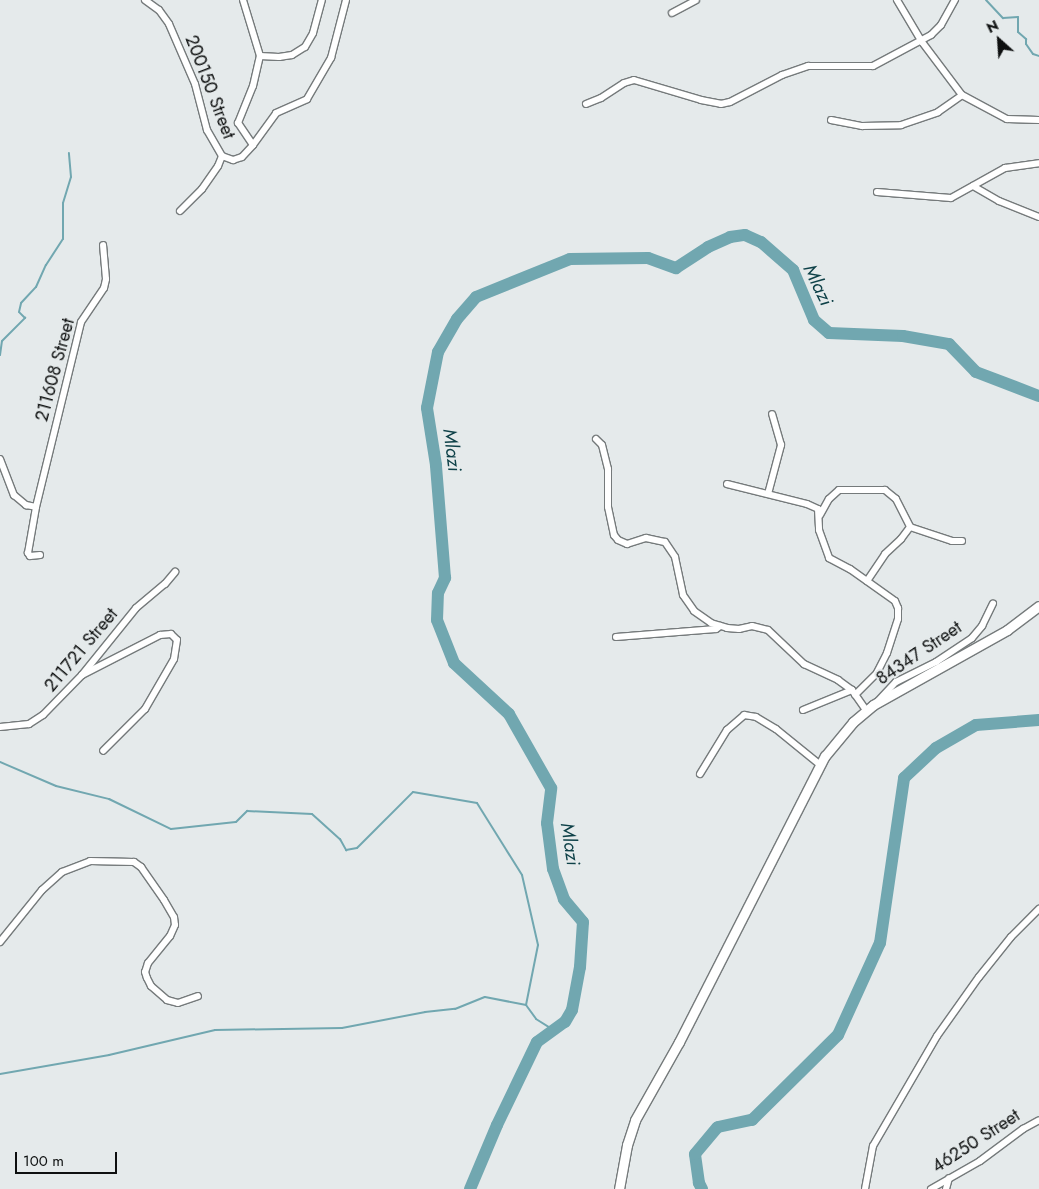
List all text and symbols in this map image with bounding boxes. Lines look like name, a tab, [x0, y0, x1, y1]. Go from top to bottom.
north arrow	[974, 15, 1024, 65]
text: N	[983, 15, 1002, 38]
street label: 200150 Street	[180, 32, 240, 142]
water label: Mlazi	[798, 261, 838, 309]
street label: 211608 Street	[31, 316, 79, 424]
water label: Mlazi	[438, 427, 466, 473]
street label: 211721 Street	[40, 604, 122, 696]
street label: 84347 Street	[872, 617, 966, 689]
water label: Mlazi	[555, 821, 585, 867]
street label: 46250 Street	[928, 1105, 1024, 1177]
scale bar	[18, 1142, 120, 1174]
text: 100 m	[23, 1150, 64, 1172]

